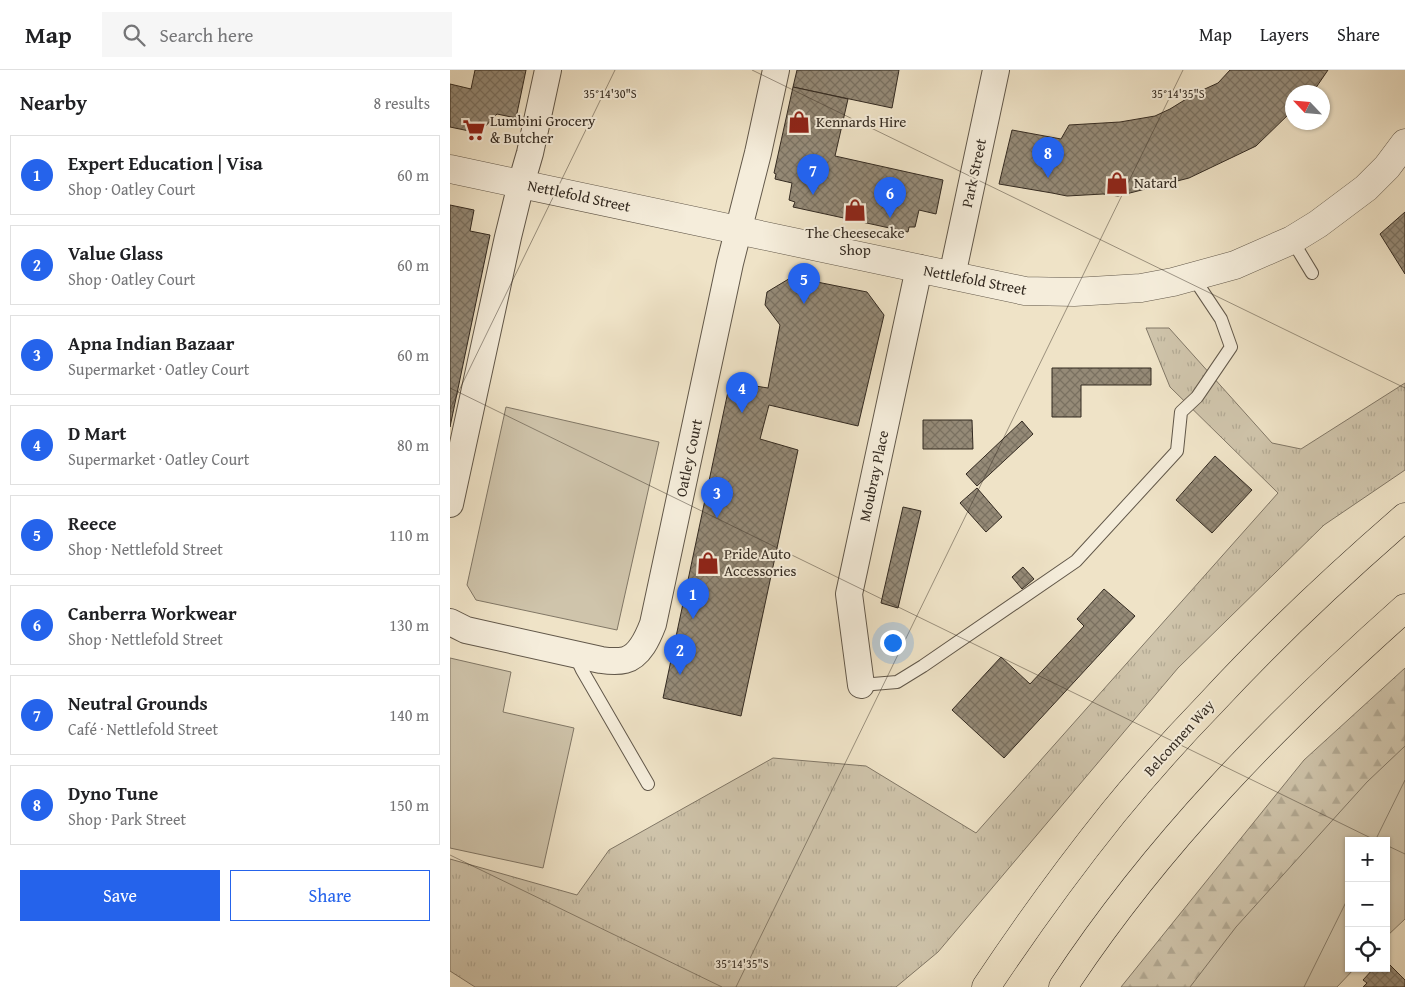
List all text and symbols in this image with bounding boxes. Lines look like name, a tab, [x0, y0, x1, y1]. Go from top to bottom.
search box	[102, 12, 452, 57]
text: Map	[25, 17, 72, 52]
icon: search	[120, 21, 148, 49]
text: Search here	[160, 21, 253, 49]
text: Map	[1199, 21, 1232, 48]
text: Layers	[1260, 21, 1309, 48]
text: Share	[1337, 21, 1380, 48]
text: 35°14'30"S	[583, 85, 637, 102]
text: 35°14'35"S	[1151, 85, 1205, 102]
north arrow	[1285, 85, 1330, 130]
text: Nearby	[20, 87, 87, 118]
text: 8 results	[373, 91, 430, 115]
shop icon: Kennards Hire	[786, 109, 812, 135]
place label: Lumbini Grocery & Butcher	[490, 110, 596, 148]
place label: Kennards Hire	[816, 111, 906, 132]
supermarket icon: Lumbini Grocery & Butcher	[461, 117, 487, 143]
street label: Park Street	[956, 136, 991, 209]
pin: 8	[1032, 137, 1064, 178]
text: Expert Education | Visa	[68, 149, 263, 177]
pin: 7	[797, 154, 829, 195]
text: 1	[33, 163, 41, 187]
text: 60 m	[397, 163, 429, 187]
shop icon: Natard	[1104, 170, 1130, 196]
place label: Natard	[1134, 172, 1177, 193]
street label: Nettlefold Street	[526, 174, 633, 217]
text: Shop · Oatley Court	[68, 177, 195, 201]
pin: 6	[874, 177, 906, 218]
shop icon: The Cheesecake Shop	[842, 197, 868, 223]
place label: The Cheesecake Shop	[806, 222, 904, 260]
text: Value Glass	[68, 239, 163, 267]
text: 2	[33, 253, 41, 277]
text: 60 m	[397, 253, 429, 277]
street label: Nettlefold Street	[922, 259, 1029, 300]
pin: 5	[788, 263, 820, 304]
text: Shop · Oatley Court	[68, 267, 195, 291]
text: Apna Indian Bazaar	[68, 329, 234, 357]
text: 3	[33, 343, 41, 367]
text: 60 m	[397, 343, 429, 367]
text: Supermarket · Oatley Court	[68, 357, 249, 381]
pin: 4	[726, 372, 758, 413]
street label: Oatley Court	[670, 416, 707, 499]
text: D Mart	[68, 419, 127, 447]
street label: Moubray Place	[854, 428, 893, 523]
text: 4	[33, 433, 41, 457]
text: 80 m	[397, 433, 429, 457]
text: Supermarket · Oatley Court	[68, 447, 249, 471]
pin: 3	[701, 477, 733, 518]
text: Reece	[68, 509, 117, 537]
text: 5	[33, 523, 41, 547]
text: 110 m	[389, 523, 429, 547]
text: Shop · Nettlefold Street	[68, 537, 223, 561]
place label: Pride Auto Accessories	[724, 543, 796, 581]
shop icon: Pride Auto Accessories	[695, 550, 721, 576]
pin: 1	[677, 578, 709, 619]
text: Canberra Workwear	[68, 599, 237, 627]
text: 6	[33, 613, 41, 637]
text: 130 m	[389, 613, 429, 637]
text: Shop · Nettlefold Street	[68, 627, 223, 651]
your location	[880, 630, 906, 656]
pin: 2	[664, 634, 696, 675]
text: Neutral Grounds	[68, 689, 208, 717]
street label: Belconnen Way	[1139, 694, 1219, 781]
text: 7	[33, 703, 41, 727]
text: 140 m	[389, 703, 429, 727]
text: Café · Nettlefold Street	[68, 717, 218, 741]
text: Dyno Tune	[68, 779, 158, 807]
text: 8	[33, 793, 41, 817]
text: 150 m	[389, 793, 429, 817]
text: Shop · Park Street	[68, 807, 186, 831]
map controls	[1345, 837, 1390, 972]
button: +	[1345, 837, 1390, 882]
button: Save	[20, 870, 220, 921]
button: Share	[230, 870, 430, 921]
button: −	[1345, 882, 1390, 927]
button: locate	[1345, 927, 1390, 972]
text: 35°14'35"S	[715, 955, 769, 972]

